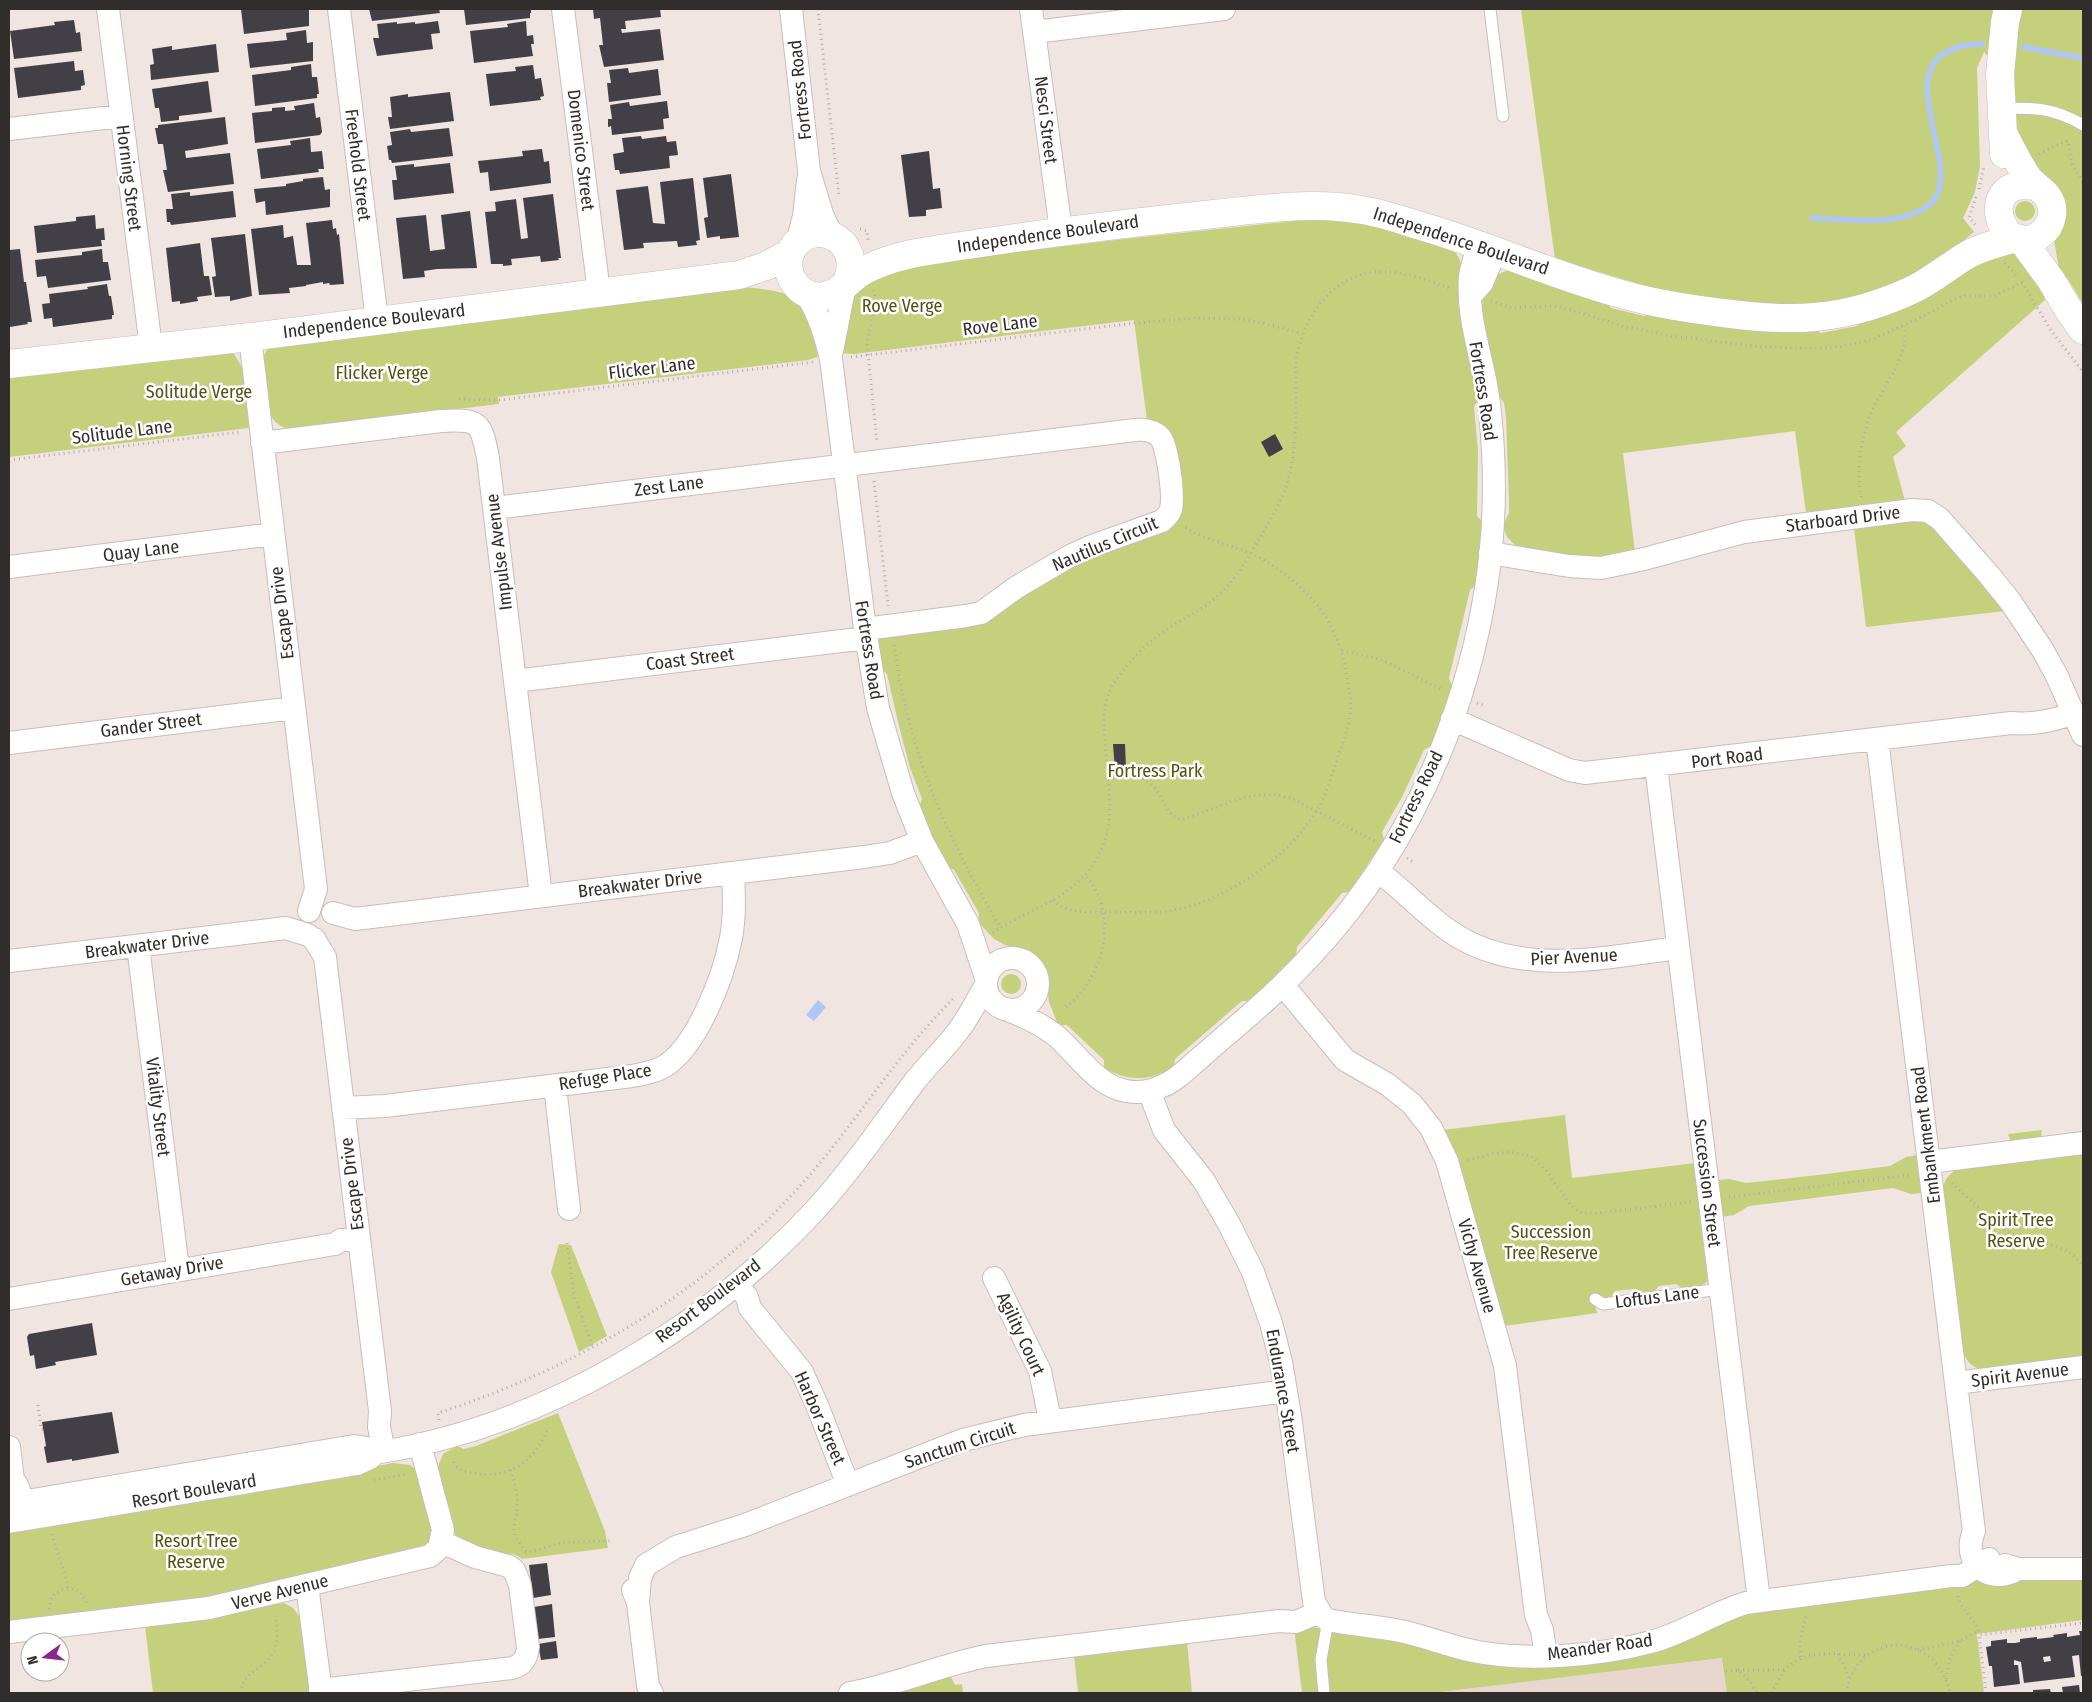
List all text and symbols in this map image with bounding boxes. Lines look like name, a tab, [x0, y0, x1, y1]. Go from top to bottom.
street label: Fortress Road	[784, 39, 816, 141]
street label: Nesci Street	[1030, 75, 1062, 165]
street label: Domenico Street	[563, 88, 599, 212]
street label: Freehold Street	[340, 108, 376, 222]
street label: Horning Street	[112, 123, 146, 233]
street label: Independence Boulevard	[1370, 202, 1552, 280]
street label: Independence Boulevard	[956, 210, 1140, 258]
park label: Rove Verge	[862, 295, 942, 317]
street label: Independence Boulevard	[282, 299, 466, 343]
street label: Rove Lane	[961, 309, 1039, 340]
street label: Fortress Road	[1464, 340, 1502, 442]
street label: Flicker Lane	[607, 352, 697, 384]
park label: Flicker Verge	[335, 362, 429, 384]
park label: Solitude Verge	[146, 381, 252, 403]
street label: Solitude Lane	[71, 415, 173, 449]
street label: Zest Lane	[633, 471, 705, 501]
street label: Impulse Avenue	[481, 492, 517, 612]
street label: Starboard Drive	[1784, 501, 1902, 537]
street label: Nautilus Circuit	[1049, 512, 1161, 576]
street label: Quay Lane	[102, 535, 180, 567]
street label: Escape Drive	[265, 565, 299, 661]
street label: Fortress Road	[850, 599, 888, 701]
street label: Coast Street	[645, 643, 736, 675]
street label: Gander Street	[99, 708, 203, 742]
street label: Port Road	[1690, 743, 1764, 773]
street label: Fortress Road	[1384, 747, 1448, 847]
park label: Fortress Park	[1108, 760, 1203, 782]
street label: Breakwater Drive	[577, 865, 704, 903]
street label: Breakwater Drive	[84, 926, 211, 964]
street label: Pier Avenue	[1530, 944, 1618, 970]
street label: Vitality Street	[141, 1056, 175, 1158]
street label: Refuge Place	[557, 1059, 653, 1095]
street label: Embankment Road	[1907, 1065, 1945, 1205]
street label: Succession Street	[1688, 1118, 1726, 1249]
street label: Escape Drive	[335, 1136, 369, 1232]
park label: Spirit Tree Reserve	[1978, 1209, 2054, 1252]
street label: Vichy Avenue	[1453, 1216, 1501, 1316]
park label: Succession Tree Reserve	[1504, 1221, 1598, 1264]
street label: Getaway Drive	[119, 1251, 225, 1291]
street label: Resort Boulevard	[651, 1254, 765, 1348]
street label: Loftus Lane	[1614, 1281, 1701, 1313]
street label: Agility Court	[992, 1289, 1050, 1379]
street label: Endurance Street	[1261, 1327, 1305, 1455]
street label: Spirit Avenue	[1970, 1358, 2070, 1392]
street label: Harbor Street	[790, 1368, 850, 1468]
street label: Sanctum Circuit	[902, 1417, 1018, 1473]
street label: Resort Boulevard	[130, 1469, 258, 1513]
park label: Resort Tree Reserve	[154, 1530, 238, 1573]
street label: Verve Avenue	[229, 1569, 331, 1615]
street label: Meander Road	[1546, 1629, 1654, 1665]
north arrow	[20, 1632, 70, 1682]
text: N	[24, 1654, 42, 1666]

